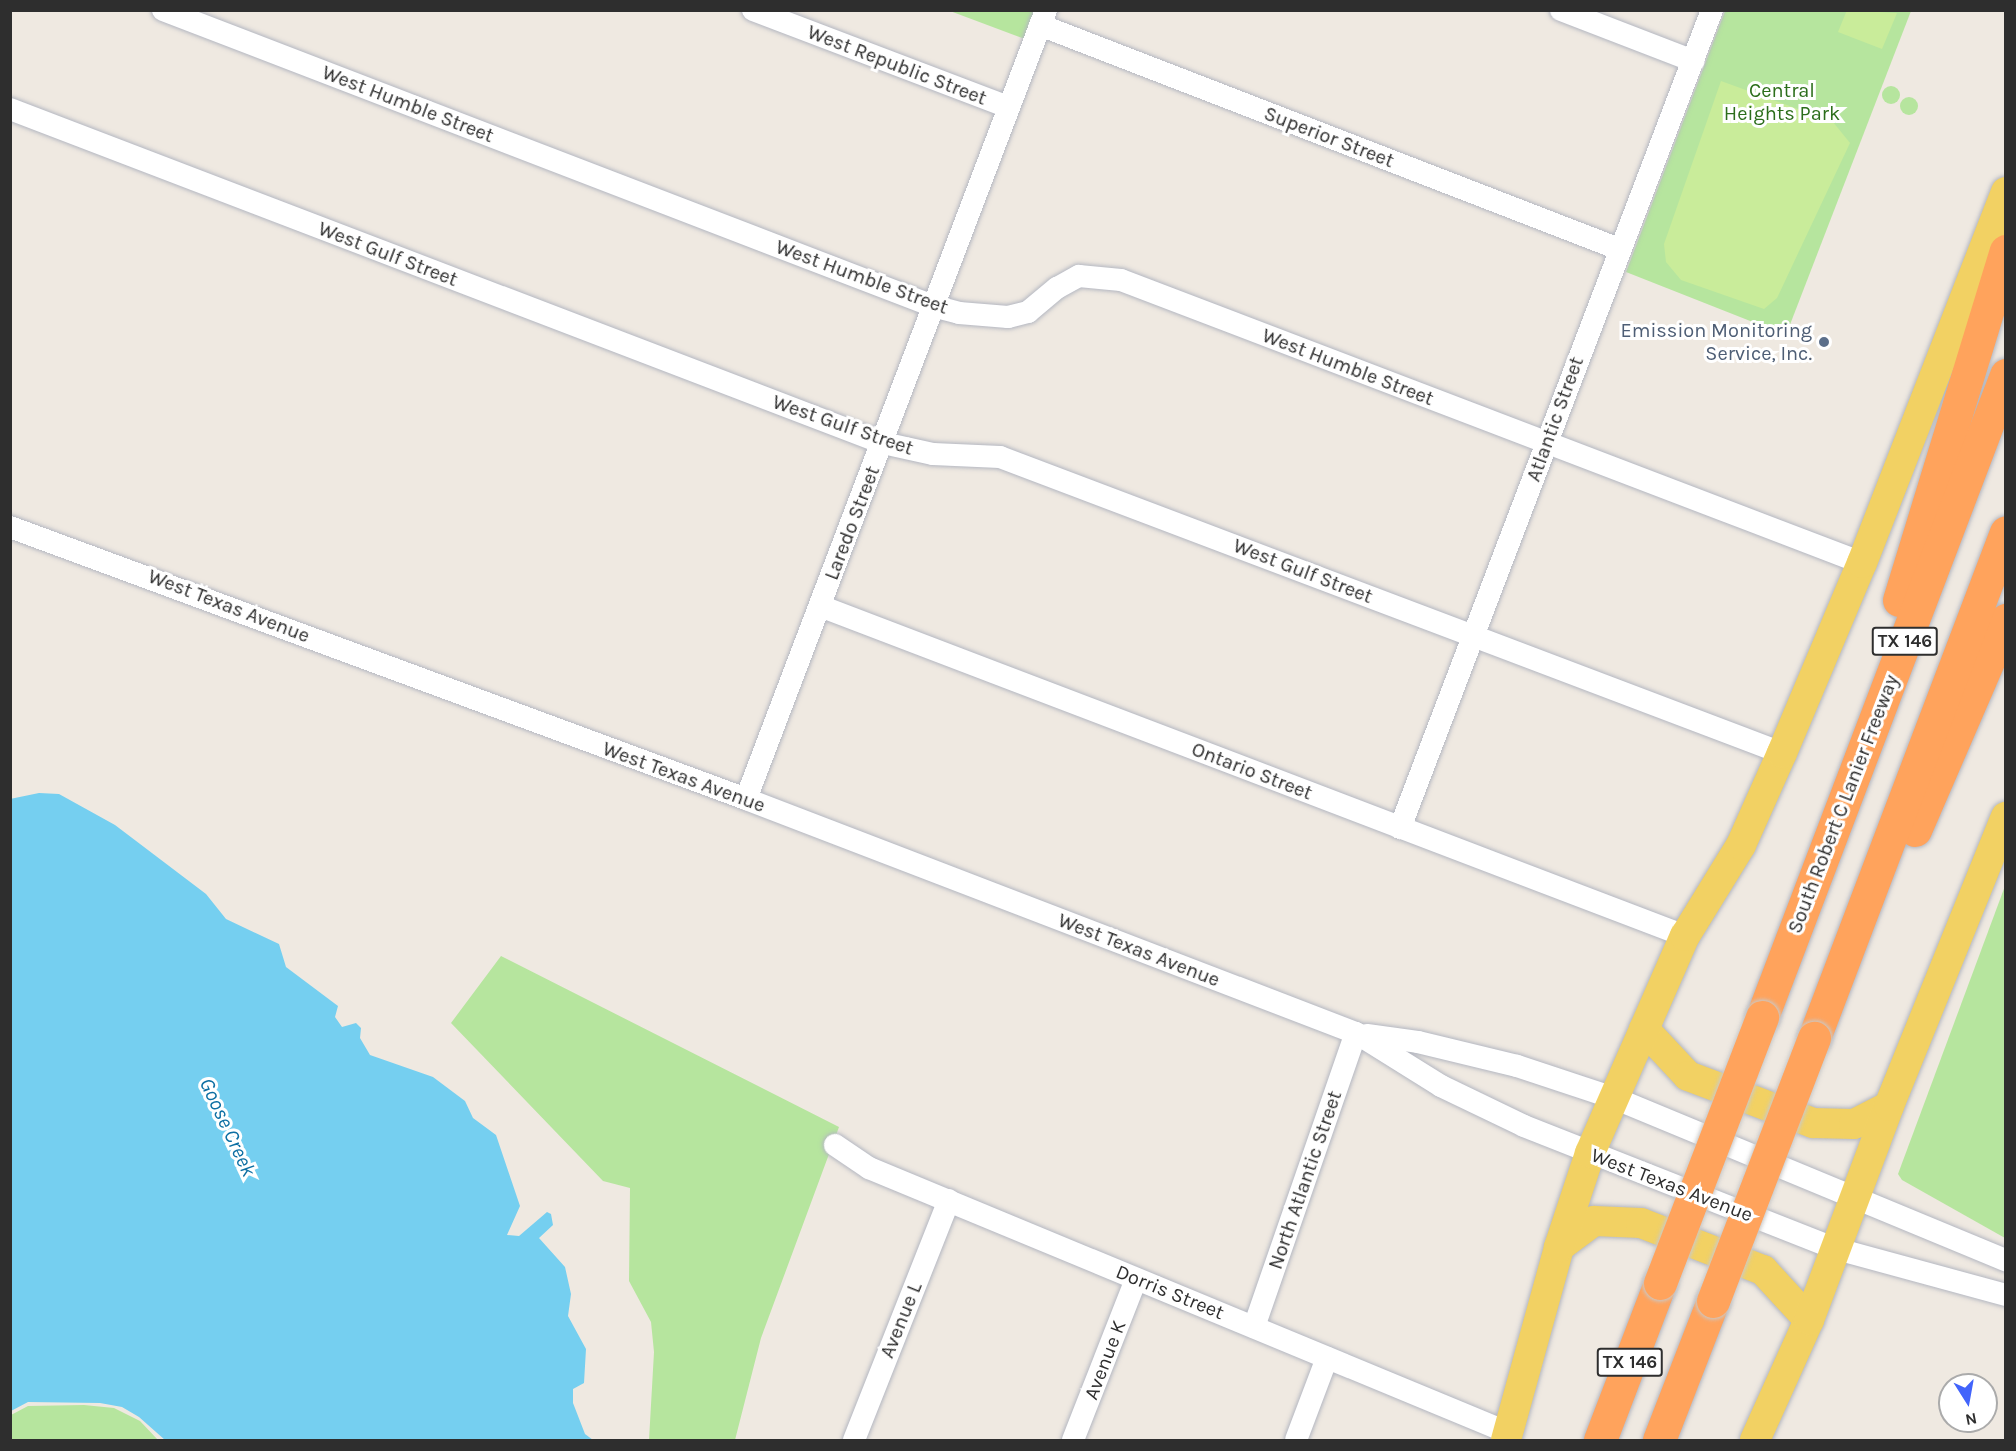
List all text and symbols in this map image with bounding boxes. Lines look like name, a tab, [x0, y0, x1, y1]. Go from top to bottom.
street label: West Republic Street	[804, 20, 990, 110]
street label: West Humble Street	[319, 60, 497, 148]
park label: Central Heights Park	[1724, 79, 1840, 126]
street label: Superior Street	[1261, 101, 1397, 173]
street label: West Gulf Street	[315, 216, 461, 292]
street label: West Humble Street	[772, 235, 952, 319]
place label: Emission Monitoring Service, Inc.	[1620, 318, 1812, 365]
street label: West Humble Street	[1259, 323, 1437, 411]
marker: Emission Monitoring Service, Inc.	[1817, 335, 1831, 349]
street label: Atlantic Street	[1521, 353, 1589, 485]
street label: West Gulf Street	[769, 390, 917, 460]
street label: Laredo Street	[819, 463, 885, 583]
street label: West Gulf Street	[1230, 533, 1376, 609]
street label: West Texas Avenue	[145, 564, 313, 648]
road number: TX 146	[1870, 626, 1940, 656]
street label: South Robert C Lanier Freeway	[1783, 671, 1903, 937]
street label: West Texas Avenue	[599, 736, 769, 818]
street label: Ontario Street	[1188, 737, 1316, 805]
street label: West Texas Avenue	[1055, 908, 1223, 992]
water label: Goose Creek	[194, 1074, 262, 1180]
street label: North Atlantic Street	[1263, 1088, 1347, 1272]
street label: West Texas Avenue	[1588, 1143, 1756, 1227]
street label: Dorris Street	[1112, 1259, 1228, 1325]
street label: Avenue L	[875, 1278, 927, 1362]
street label: Avenue K	[1079, 1317, 1131, 1403]
road number: TX 146	[1596, 1347, 1664, 1377]
north arrow	[1938, 1373, 1998, 1433]
text: N	[1964, 1409, 1979, 1430]

